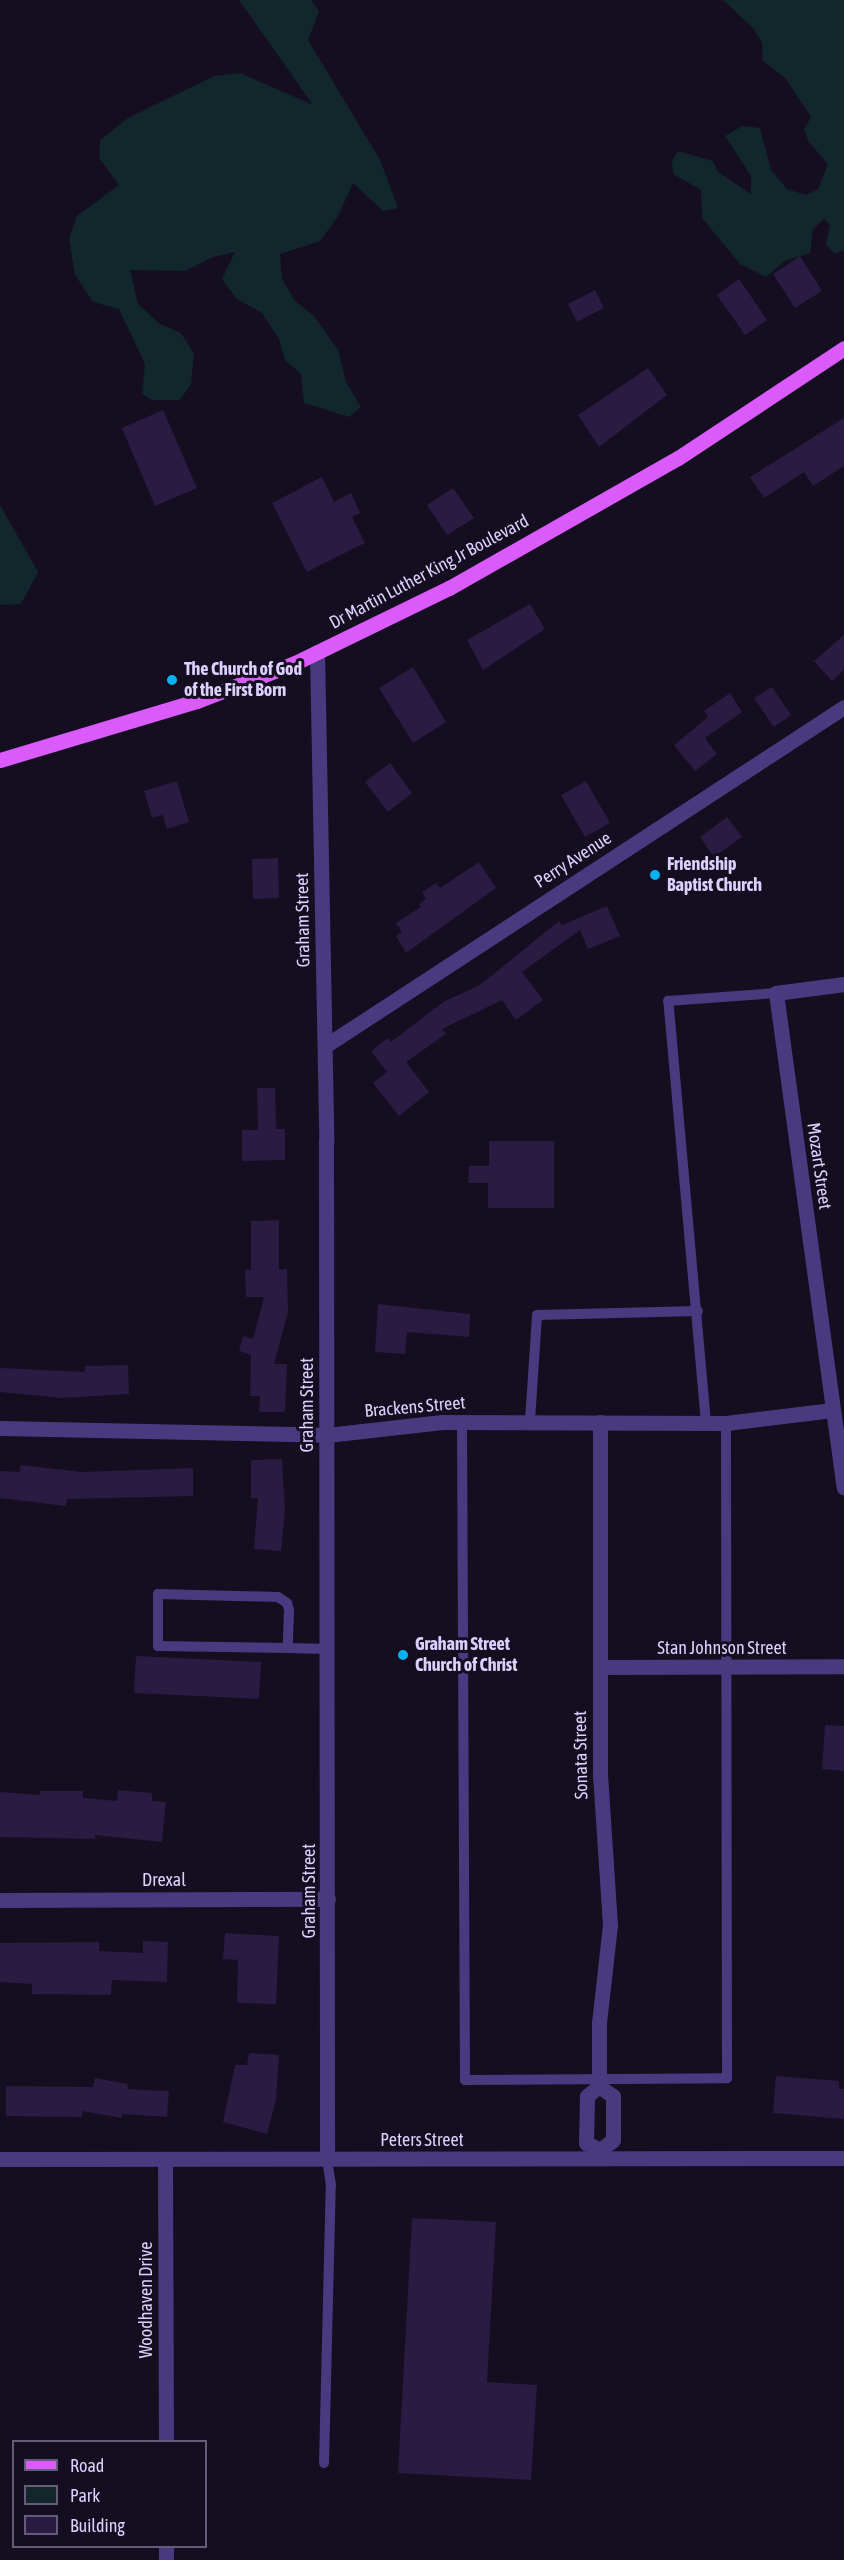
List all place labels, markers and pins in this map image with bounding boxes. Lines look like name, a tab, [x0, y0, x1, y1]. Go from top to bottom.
place label: The Church of God of the First Born	[184, 659, 302, 702]
marker: The Church of God of the First Born	[165, 673, 179, 687]
place label: Friendship Baptist Church	[667, 854, 762, 896]
marker: Friendship Baptist Church	[648, 868, 662, 882]
place label: Graham Street Church of Christ	[415, 1634, 517, 1676]
marker: Graham Street Church of Christ	[396, 1648, 410, 1662]

